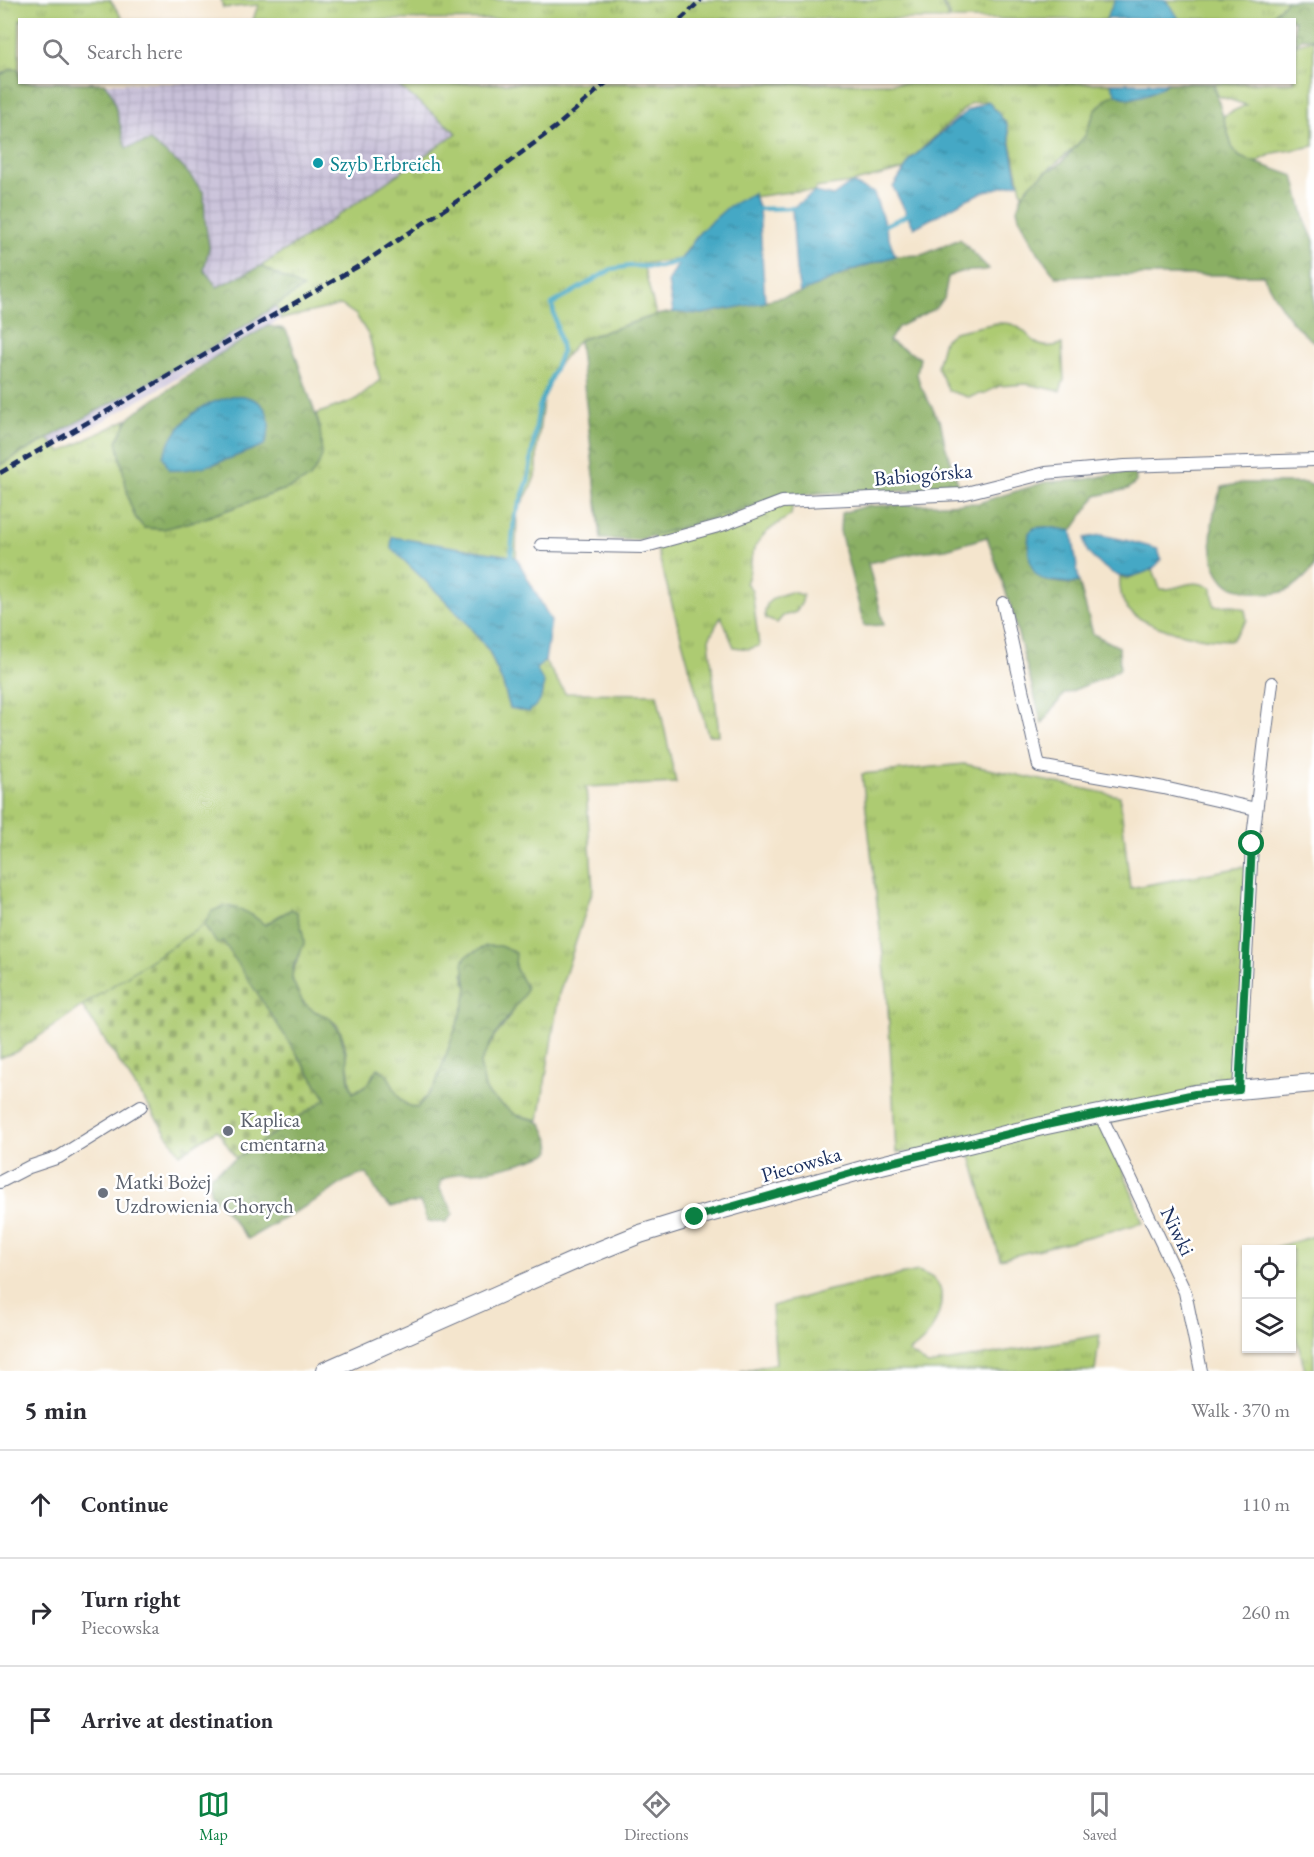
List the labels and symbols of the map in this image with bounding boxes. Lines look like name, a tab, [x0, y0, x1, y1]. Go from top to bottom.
place label: Szyb Erbreich	[330, 150, 441, 177]
marker: Szyb Erbreich	[311, 156, 325, 170]
street label: Babiogórska	[873, 456, 974, 492]
route start	[1238, 830, 1264, 856]
place label: Kaplica cmentarna	[240, 1106, 326, 1157]
marker: Kaplica cmentarna	[221, 1124, 235, 1138]
street label: Piecowska	[758, 1140, 845, 1188]
place label: Matki Bożej Uzdrowienia Chorych	[115, 1168, 294, 1219]
marker: Matki Bożej Uzdrowienia Chorych	[96, 1186, 110, 1200]
street label: Niwki	[1155, 1202, 1201, 1260]
route end	[681, 1203, 707, 1229]

